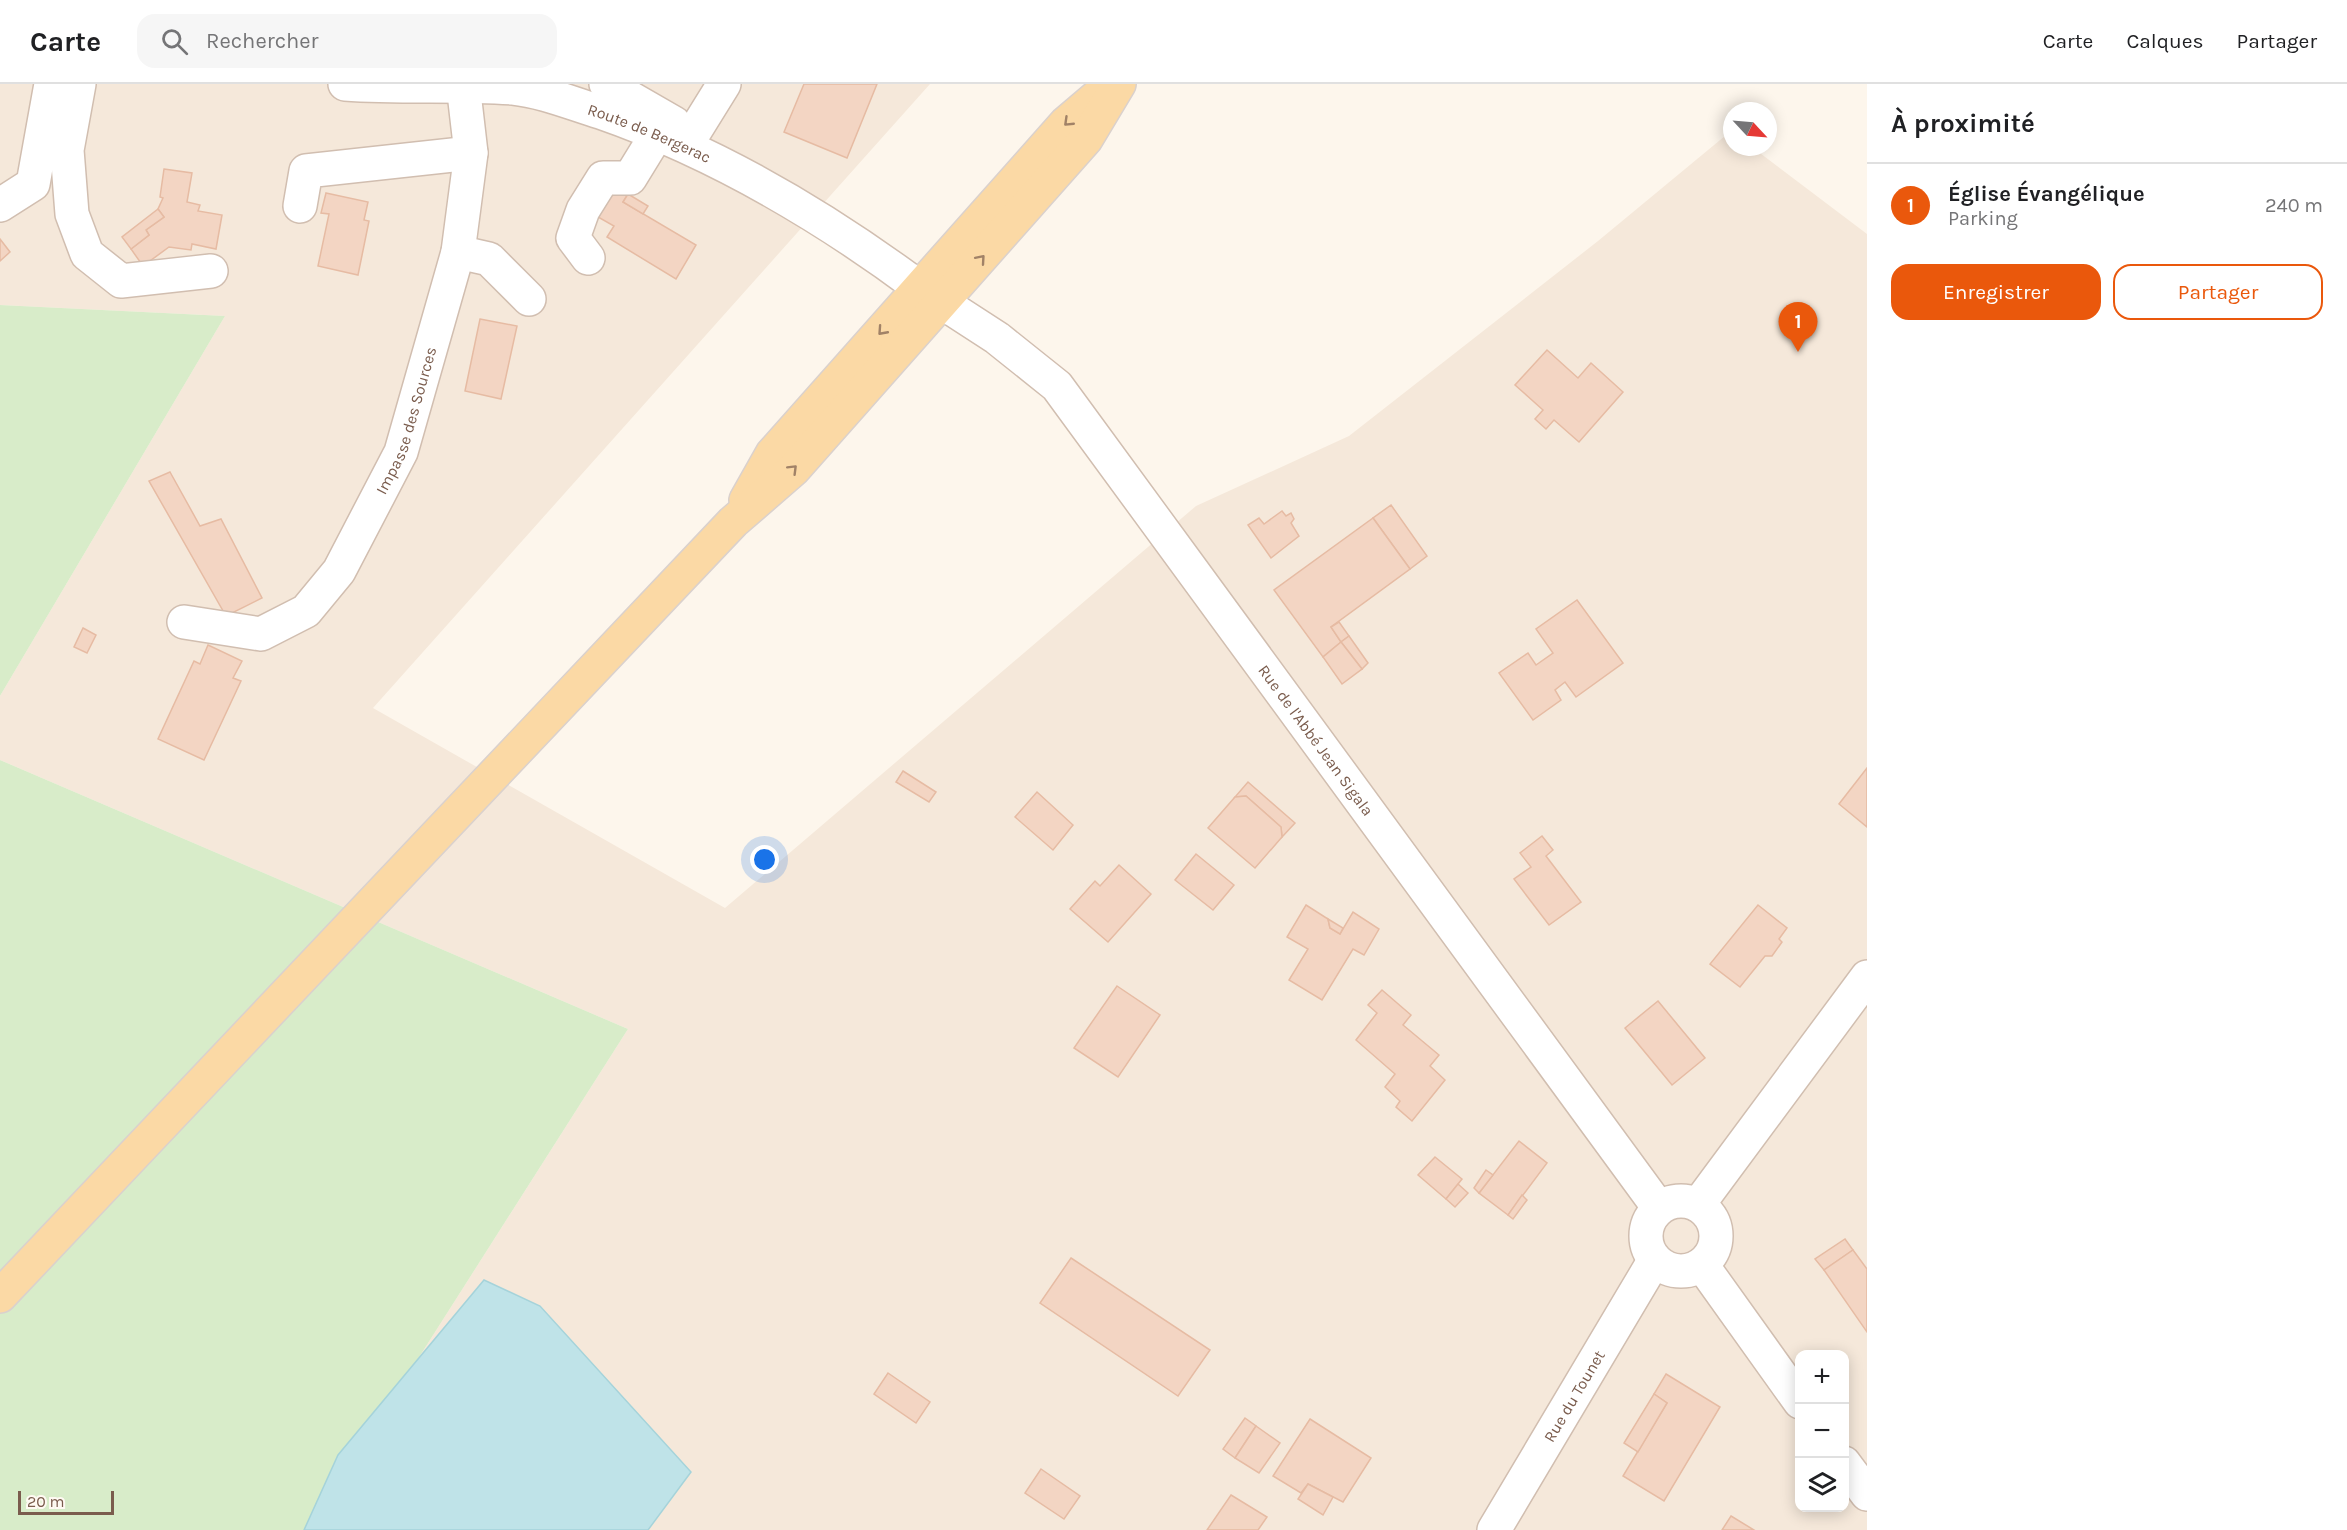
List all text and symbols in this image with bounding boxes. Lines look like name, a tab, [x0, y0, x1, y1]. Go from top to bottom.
search box	[137, 14, 557, 68]
text: Carte	[30, 25, 101, 58]
icon: search	[158, 25, 191, 58]
text: Rechercher	[206, 28, 319, 54]
text: Carte	[2043, 29, 2093, 53]
text: Calques	[2126, 29, 2204, 53]
text: Partager	[2237, 29, 2317, 53]
street label: Route de Bergerac	[585, 100, 714, 167]
north arrow	[1723, 102, 1777, 156]
text: À proximité	[1891, 108, 2035, 139]
one-way arrow	[1064, 115, 1074, 126]
text: Église Évangélique	[1948, 181, 2145, 207]
text: 1	[1907, 194, 1914, 217]
text: 240 m	[2265, 194, 2323, 217]
text: Parking	[1948, 207, 2018, 230]
one-way arrow	[974, 255, 985, 266]
button: Enregistrer	[1891, 264, 2101, 320]
button: Partager	[2113, 264, 2323, 320]
pin: 1	[1778, 302, 1818, 352]
one-way arrow	[878, 324, 889, 335]
street label: Impasse des Sources	[372, 345, 441, 498]
one-way arrow	[785, 466, 796, 477]
street label: Rue de l'Abbé Jean Sigala	[1254, 661, 1377, 820]
your location	[750, 845, 779, 874]
street label: Rue du Tounet	[1540, 1347, 1609, 1446]
map controls	[1795, 1350, 1849, 1512]
button: +	[1795, 1350, 1849, 1404]
button: −	[1795, 1404, 1849, 1458]
button: layers	[1795, 1458, 1849, 1512]
scale bar	[18, 1488, 114, 1516]
text: 20 m	[27, 1492, 65, 1511]

